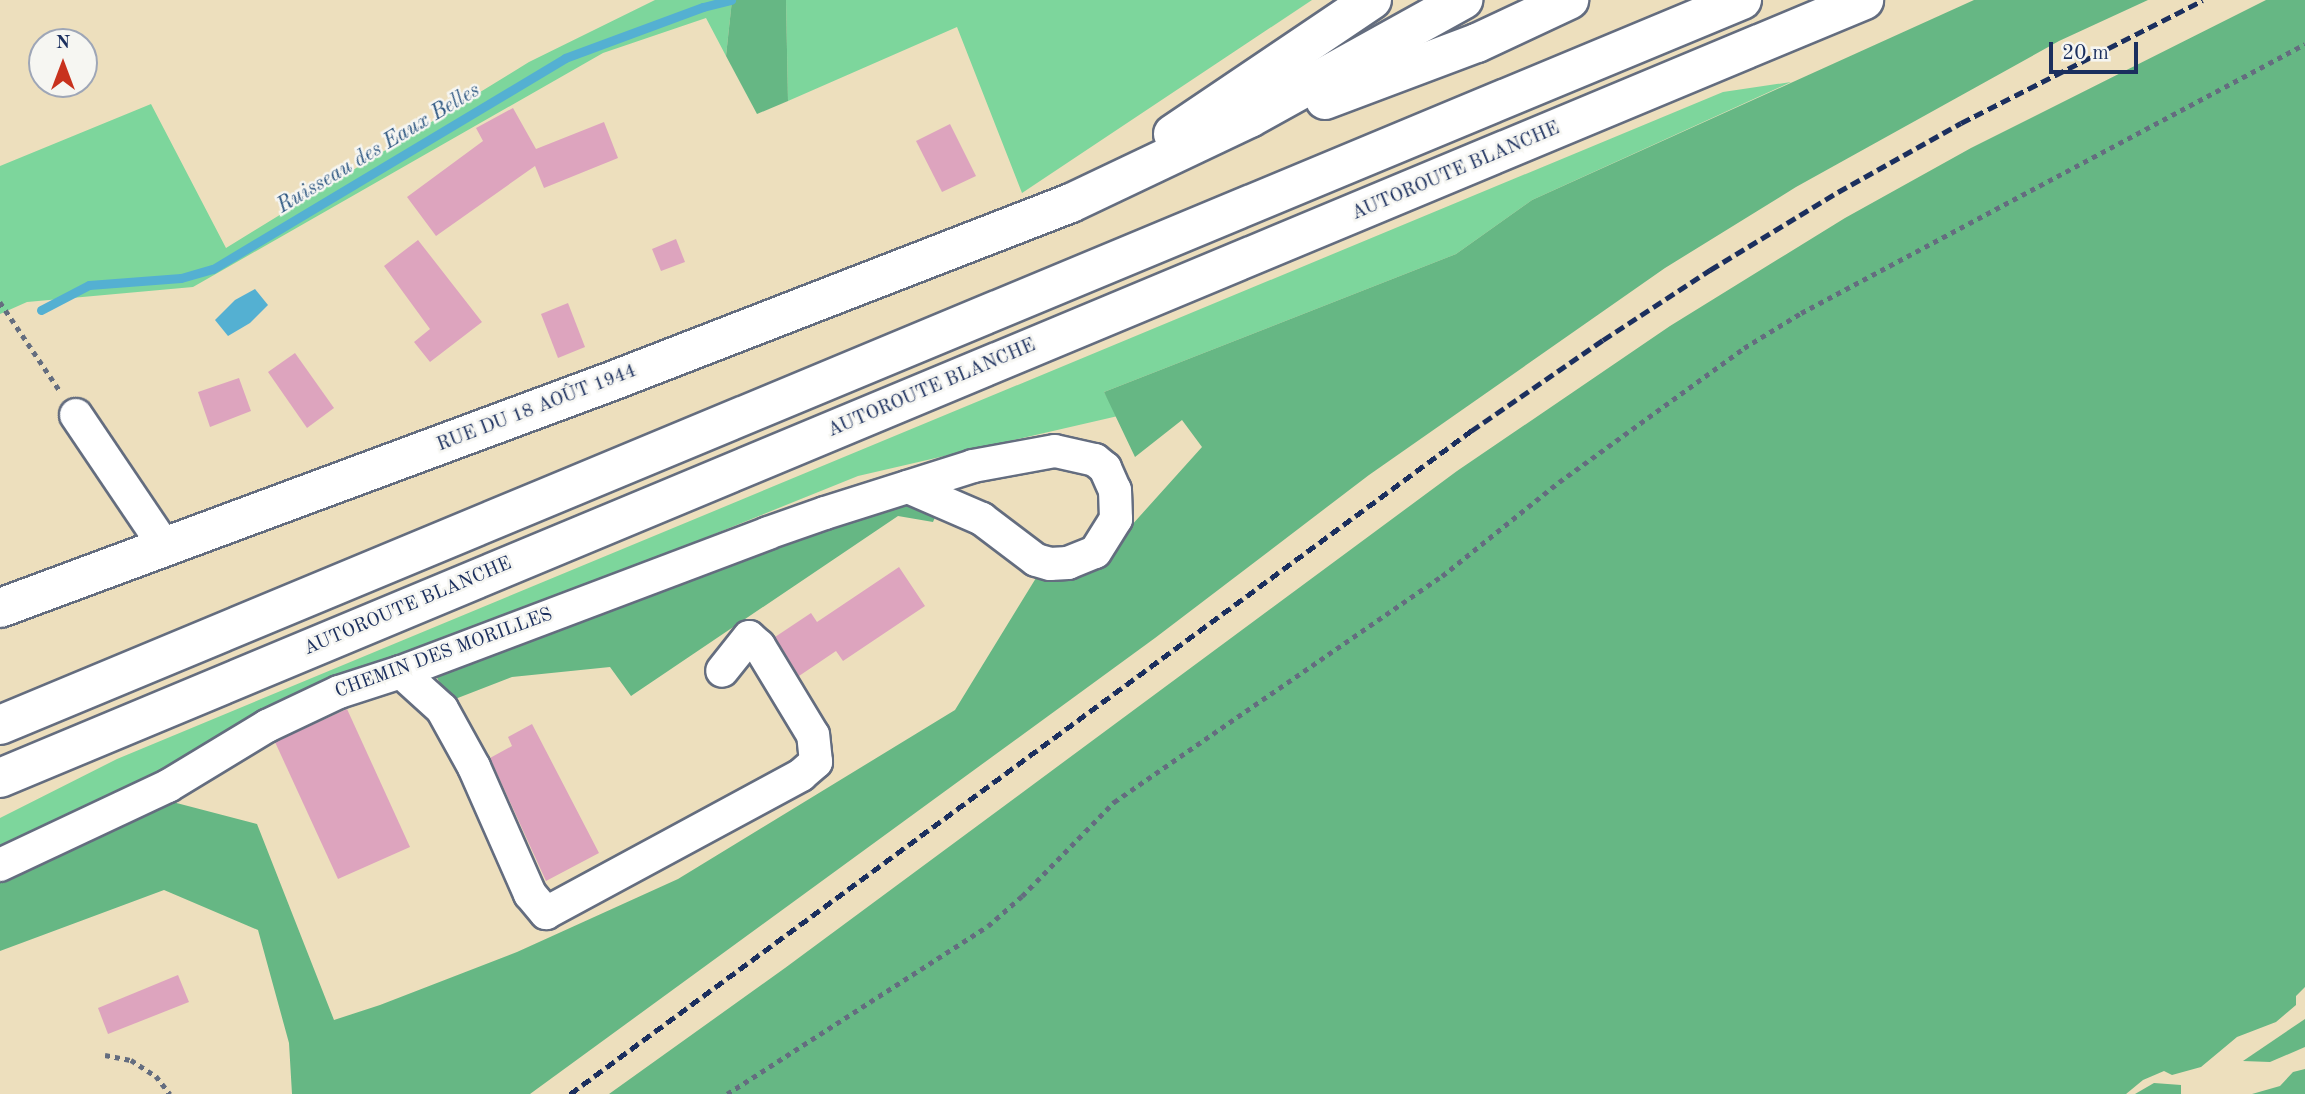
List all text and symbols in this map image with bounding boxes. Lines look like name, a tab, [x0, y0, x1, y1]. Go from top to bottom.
north arrow	[28, 28, 98, 98]
scale bar	[2053, 28, 2142, 72]
text: N	[56, 34, 70, 53]
text: 20 m	[2062, 43, 2109, 64]
water label: Ruisseau des Eaux Belles	[273, 78, 485, 220]
street label: AUTOROUTE BLANCHE	[1349, 118, 1563, 226]
street label: AUTOROUTE BLANCHE	[825, 335, 1039, 443]
street label: RUE DU 18 AOÛT 1944	[434, 360, 640, 458]
street label: AUTOROUTE BLANCHE	[301, 553, 515, 661]
street label: CHEMIN DES MORILLES	[332, 604, 556, 704]

